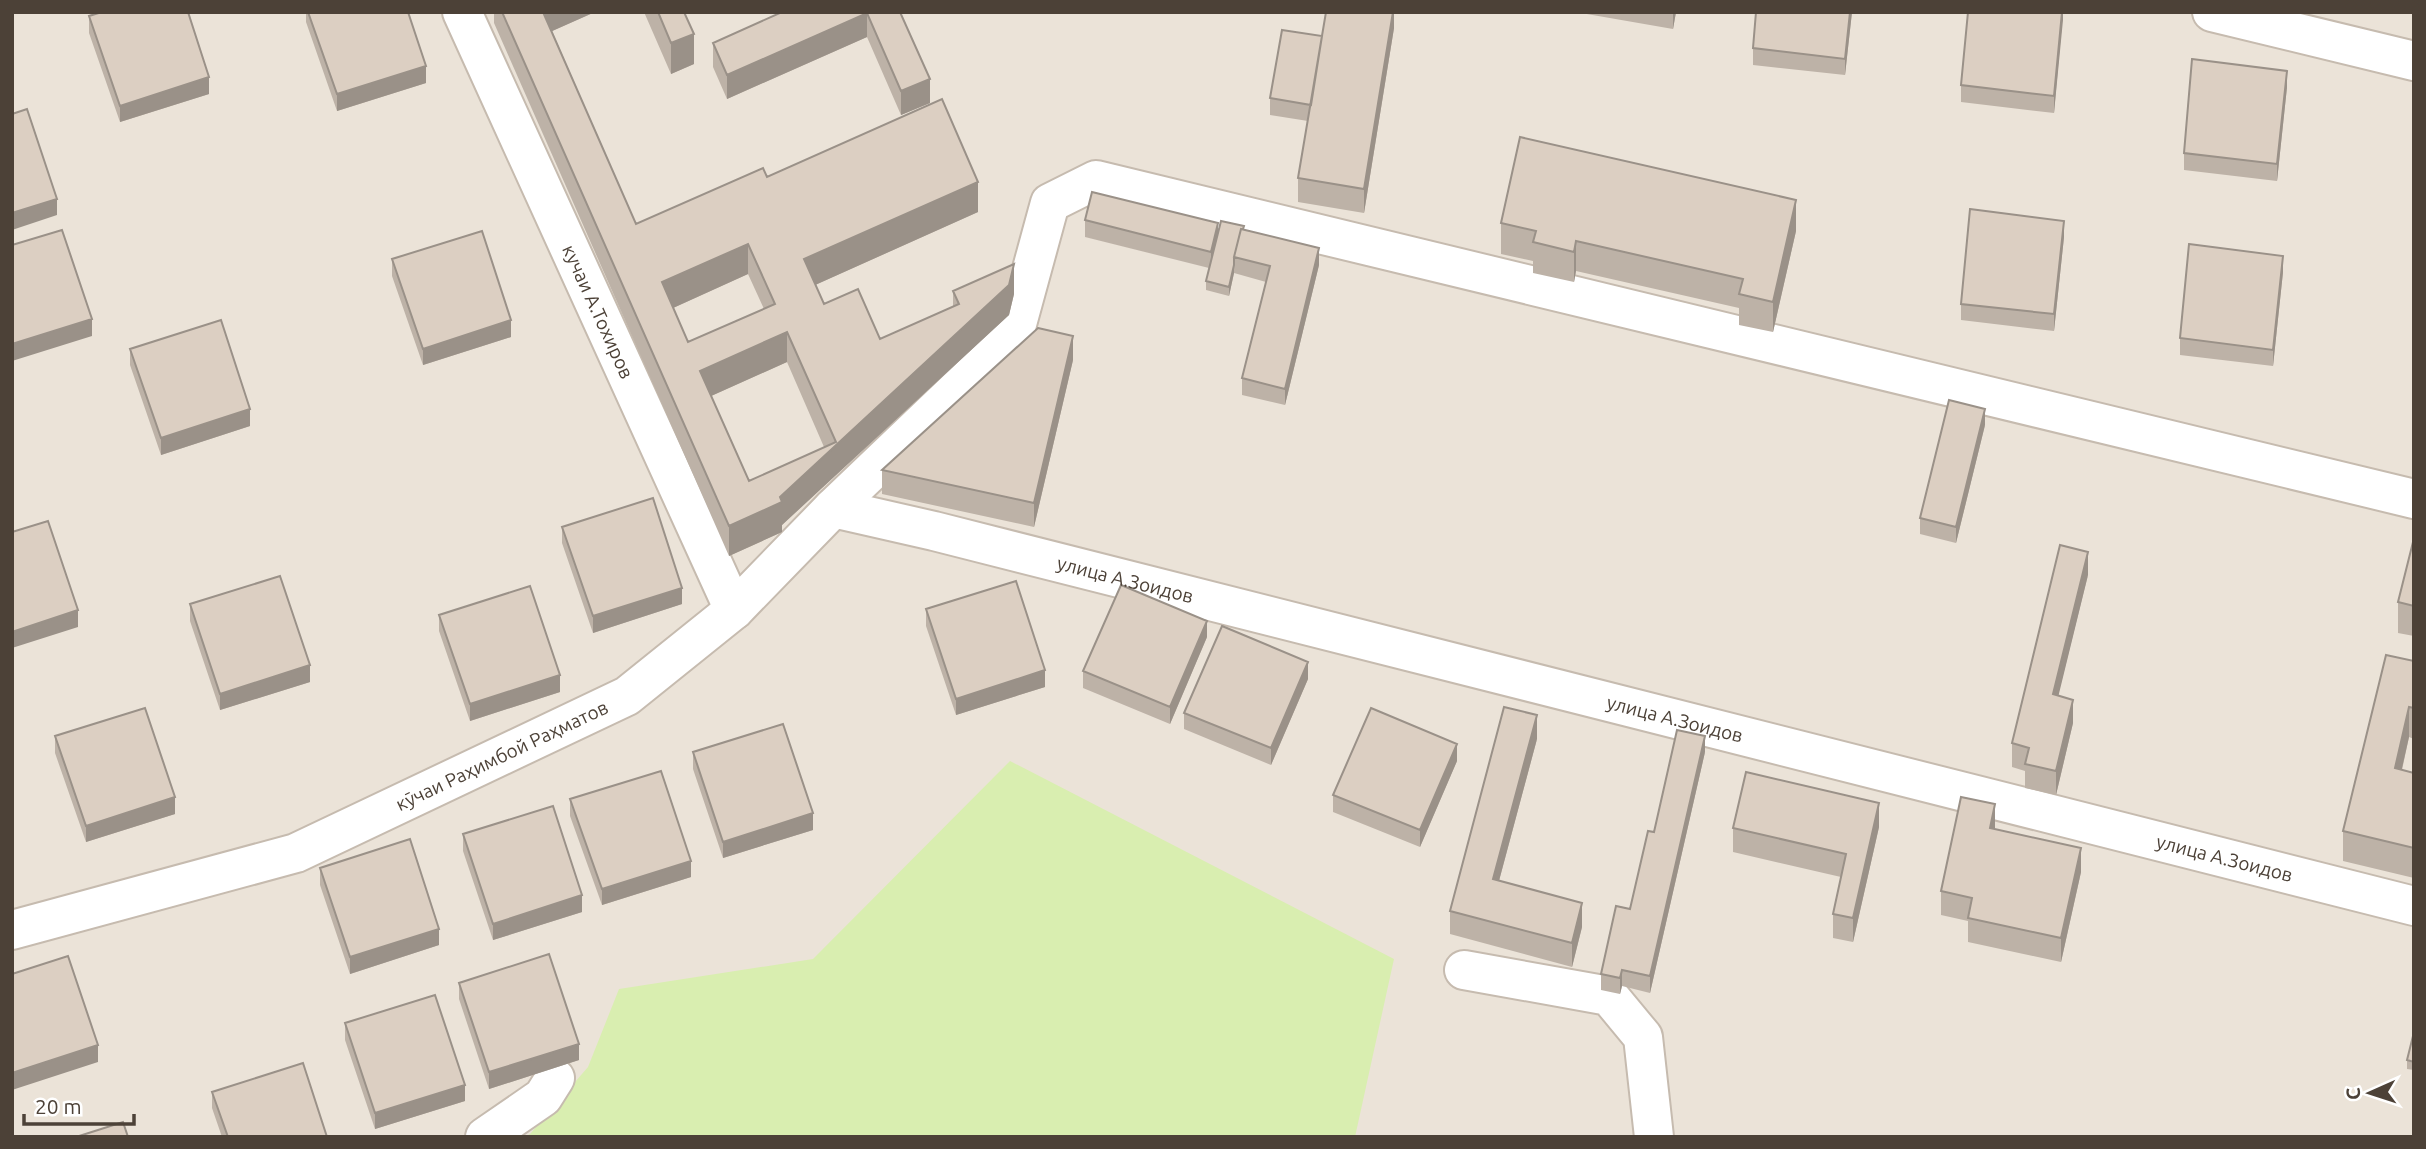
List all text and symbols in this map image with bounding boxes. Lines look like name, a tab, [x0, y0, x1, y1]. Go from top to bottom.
street label: кучаи А.Тохиров	[558, 241, 638, 382]
street label: улица А.Зоидов	[1055, 552, 1196, 607]
street label: улица А.Зоидов	[1605, 691, 1745, 747]
street label: кӯчаи Раҳимбой Раҳматов	[392, 696, 611, 815]
street label: улица А.Зоидов	[2154, 830, 2295, 886]
north arrow	[2335, 1058, 2405, 1128]
scale bar	[24, 1082, 135, 1126]
text: С	[2342, 1087, 2364, 1101]
text: 20 m	[35, 1094, 82, 1118]

